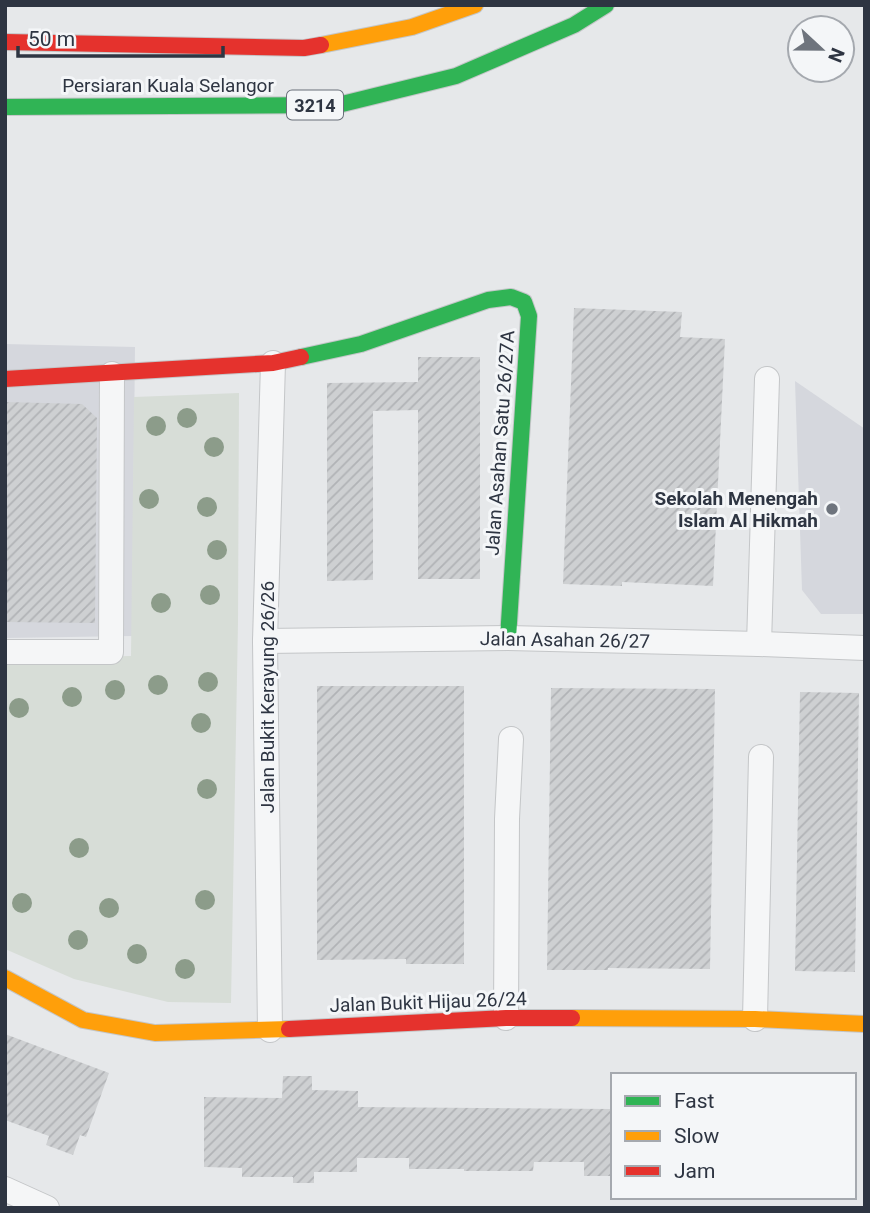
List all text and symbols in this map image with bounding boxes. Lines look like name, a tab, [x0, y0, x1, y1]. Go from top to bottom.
scale bar	[18, 14, 222, 58]
north arrow	[786, 14, 856, 84]
text: 50 m	[28, 27, 75, 51]
text: N	[823, 45, 849, 66]
street label: Persiaran Kuala Selangor	[62, 74, 274, 97]
road number: 3214	[287, 90, 343, 120]
street label: Jalan Asahan Satu 26/27A	[481, 329, 519, 556]
place label: Sekolah Menengah Islam Al Hikmah	[654, 487, 818, 532]
marker: Sekolah Menengah Islam Al Hikmah	[824, 501, 840, 517]
street label: Jalan Bukit Kerayung 26/26	[256, 581, 279, 813]
street label: Jalan Asahan 26/27	[480, 627, 650, 653]
street label: Jalan Bukit Hijau 26/24	[329, 987, 527, 1017]
legend	[611, 1073, 856, 1199]
text: Fast	[674, 1089, 715, 1113]
text: Slow	[674, 1124, 720, 1148]
text: Jam	[674, 1159, 715, 1183]

